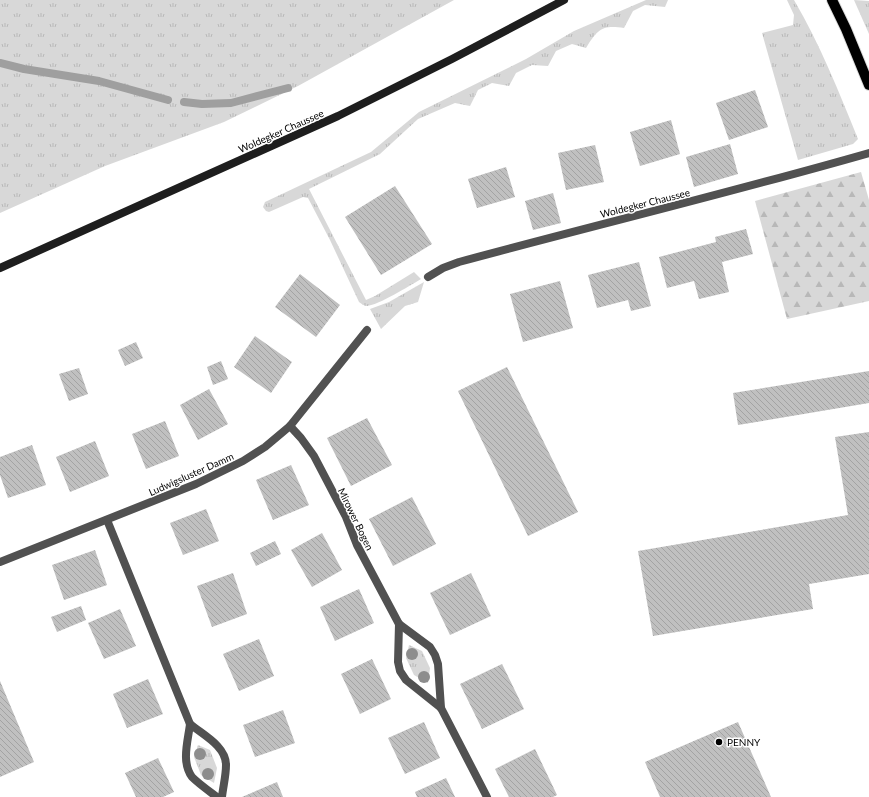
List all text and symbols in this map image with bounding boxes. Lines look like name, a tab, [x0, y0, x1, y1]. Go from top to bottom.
street label: Woldegker Chaussee	[237, 107, 325, 155]
street label: Woldegker Chaussee	[599, 186, 691, 220]
street label: Ludwigsluster Damm	[147, 450, 235, 498]
street label: Mirower Bogen	[336, 486, 376, 552]
place label: PENNY	[727, 736, 761, 748]
marker: PENNY	[714, 737, 724, 747]

